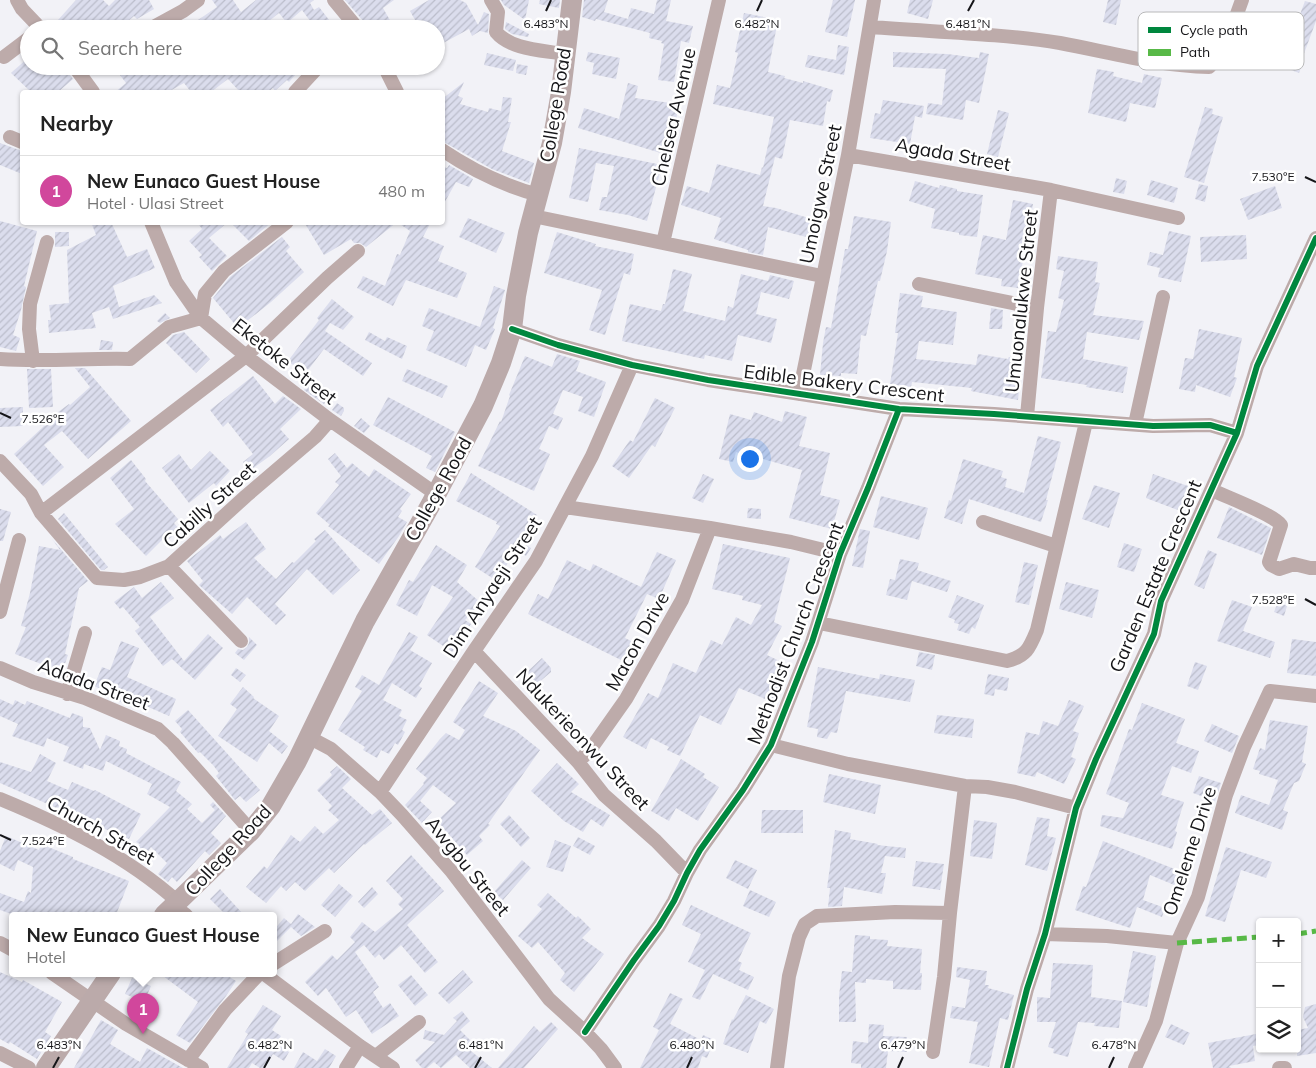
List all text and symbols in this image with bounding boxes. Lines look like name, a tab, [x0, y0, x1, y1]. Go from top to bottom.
legend	[1138, 12, 1304, 70]
text: 6.483°N	[524, 16, 568, 31]
text: 6.482°N	[735, 16, 779, 31]
text: 6.481°N	[946, 16, 990, 31]
search box	[20, 20, 445, 75]
text: Cycle path	[1180, 21, 1248, 39]
icon: search	[38, 34, 66, 62]
text: Search here	[78, 36, 182, 60]
text: Path	[1180, 43, 1210, 61]
street label: Chelsea Avenue	[645, 45, 701, 189]
street label: College Road	[534, 46, 576, 164]
text: Nearby	[40, 110, 113, 136]
street label: Umoigwe Street	[794, 122, 847, 266]
street label: Agada Street	[893, 132, 1013, 176]
text: New Eunaco Guest House	[87, 169, 320, 193]
text: 7.530°E	[1251, 169, 1295, 184]
text: 1	[51, 181, 61, 201]
text: 480 m	[378, 181, 425, 201]
text: Hotel · Ulasi Street	[87, 193, 224, 213]
street label: Umuonalukwe Street	[999, 208, 1043, 394]
street label: Eketoke Street	[228, 313, 342, 409]
street label: Edible Bakery Crescent	[742, 359, 946, 407]
text: 7.526°E	[21, 411, 65, 426]
street label: College Road	[399, 432, 477, 546]
your location	[737, 446, 763, 472]
street label: Cabilly Street	[158, 457, 261, 553]
street label: Garden Estate Crescent	[1104, 476, 1207, 676]
street label: Dim Anyaeji Street	[437, 512, 547, 662]
street label: Methodist Church Crescent	[741, 518, 849, 748]
street label: Macon Drive	[600, 587, 674, 695]
text: 7.528°E	[1251, 592, 1295, 607]
street label: Adada Street	[35, 653, 153, 715]
street label: Ndukerieonwu Street	[511, 663, 655, 815]
street label: Omeleme Drive	[1157, 783, 1221, 919]
street label: Church Street	[43, 790, 160, 870]
street label: College Road	[180, 799, 276, 901]
street label: Awgbu Street	[421, 811, 516, 921]
text: 7.524°E	[21, 833, 65, 848]
popup	[9, 912, 277, 977]
map controls	[1256, 918, 1301, 1053]
button: +	[1256, 918, 1301, 963]
text: New Eunaco Guest House	[26, 923, 260, 947]
text: Hotel	[26, 947, 66, 967]
button: −	[1256, 963, 1301, 1008]
pin: 1	[127, 993, 159, 1034]
button: layers	[1256, 1008, 1301, 1053]
text: 6.483°N	[37, 1037, 81, 1052]
text: 6.482°N	[248, 1037, 292, 1052]
text: 6.481°N	[459, 1037, 503, 1052]
text: 6.480°N	[670, 1037, 714, 1052]
text: 6.479°N	[881, 1037, 925, 1052]
text: 6.478°N	[1092, 1037, 1136, 1052]

